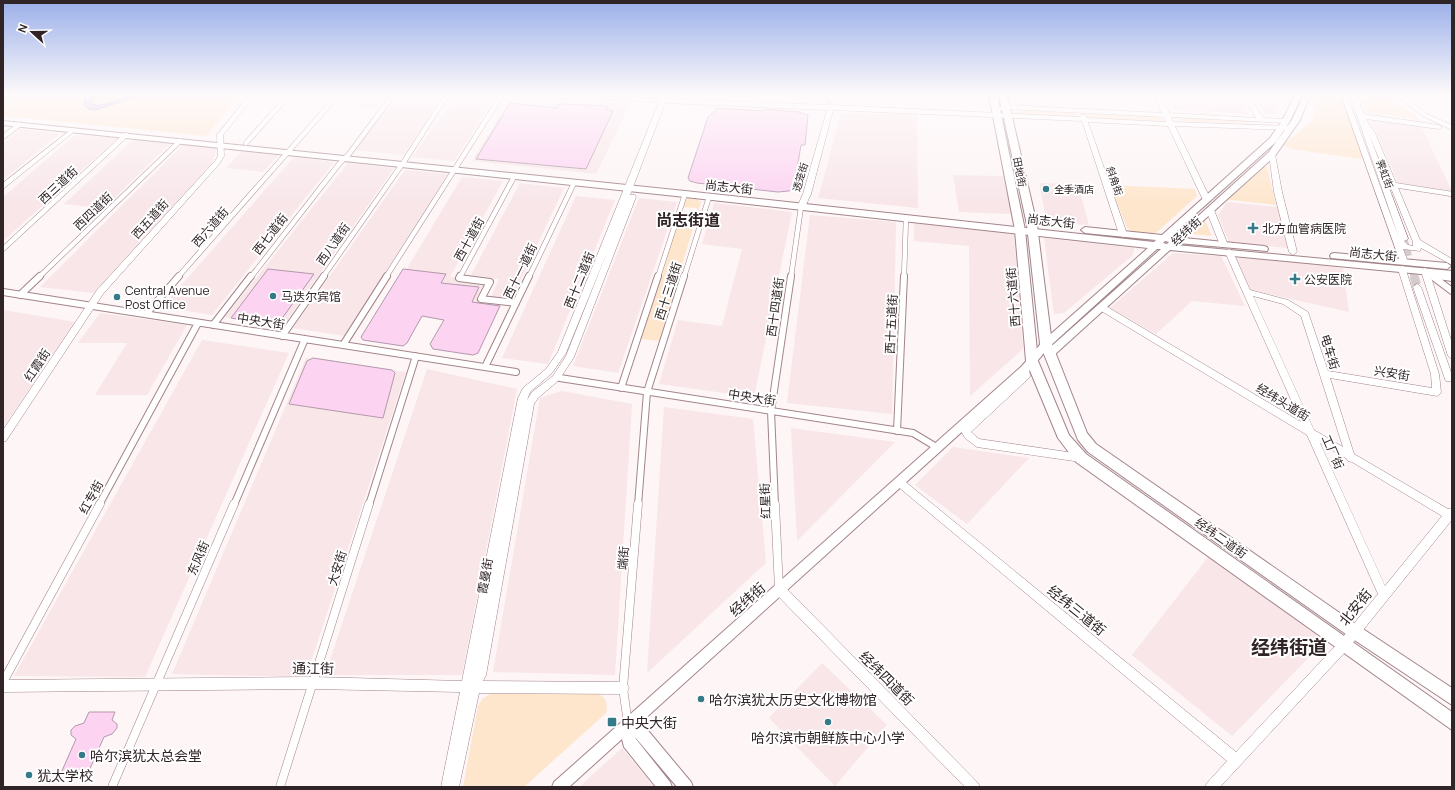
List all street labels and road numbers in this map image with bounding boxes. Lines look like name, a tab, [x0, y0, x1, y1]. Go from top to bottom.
street label: 田地街	[1010, 156, 1030, 188]
street label: 霁虹街	[1373, 158, 1397, 190]
street label: 透笼街	[789, 161, 811, 193]
street label: 西三道街	[35, 162, 81, 208]
street label: 斜角街	[1103, 165, 1127, 197]
street label: 尚志大街	[704, 176, 754, 198]
street label: 西四道街	[70, 188, 116, 234]
street label: 西五道街	[128, 195, 172, 243]
street label: 西六道街	[188, 203, 232, 251]
street label: 西七道街	[249, 210, 291, 258]
street label: 尚志大街	[1026, 210, 1076, 232]
street label: 经纬街	[1167, 213, 1205, 249]
street label: 西十道街	[450, 214, 488, 264]
street label: 西八道街	[312, 219, 354, 269]
street label: 西十一道街	[499, 240, 541, 302]
street label: 尚志大街	[1348, 243, 1398, 265]
street label: 西十二道街	[560, 249, 598, 311]
street label: 西十三道街	[651, 260, 685, 322]
street label: 西十六道街	[1002, 266, 1024, 328]
street label: 西十四道街	[762, 276, 788, 338]
street label: 西十五道街	[881, 294, 901, 354]
street label: 中央大街	[236, 309, 286, 333]
street label: 电车街	[1317, 332, 1343, 372]
street label: 红霞街	[20, 345, 54, 385]
street label: 兴安街	[1373, 362, 1411, 384]
street label: 经纬头道街	[1253, 379, 1313, 425]
street label: 中央大街	[727, 385, 777, 409]
street label: 工厂街	[1318, 432, 1348, 472]
street label: 红专街	[75, 477, 107, 517]
street label: 红星街	[756, 483, 774, 519]
street label: 经纬二道街	[1192, 514, 1250, 562]
street label: 东风街	[183, 538, 213, 578]
street label: 端街	[613, 545, 633, 571]
street label: 大安街	[324, 548, 350, 588]
street label: 霞曼街	[474, 557, 496, 595]
street label: 经纬街	[725, 578, 769, 620]
street label: 经纬三道街	[1044, 581, 1110, 639]
street label: 北安街	[1334, 585, 1376, 629]
street label: 经纬四道街	[856, 647, 918, 709]
street label: 通江街	[292, 658, 334, 678]

